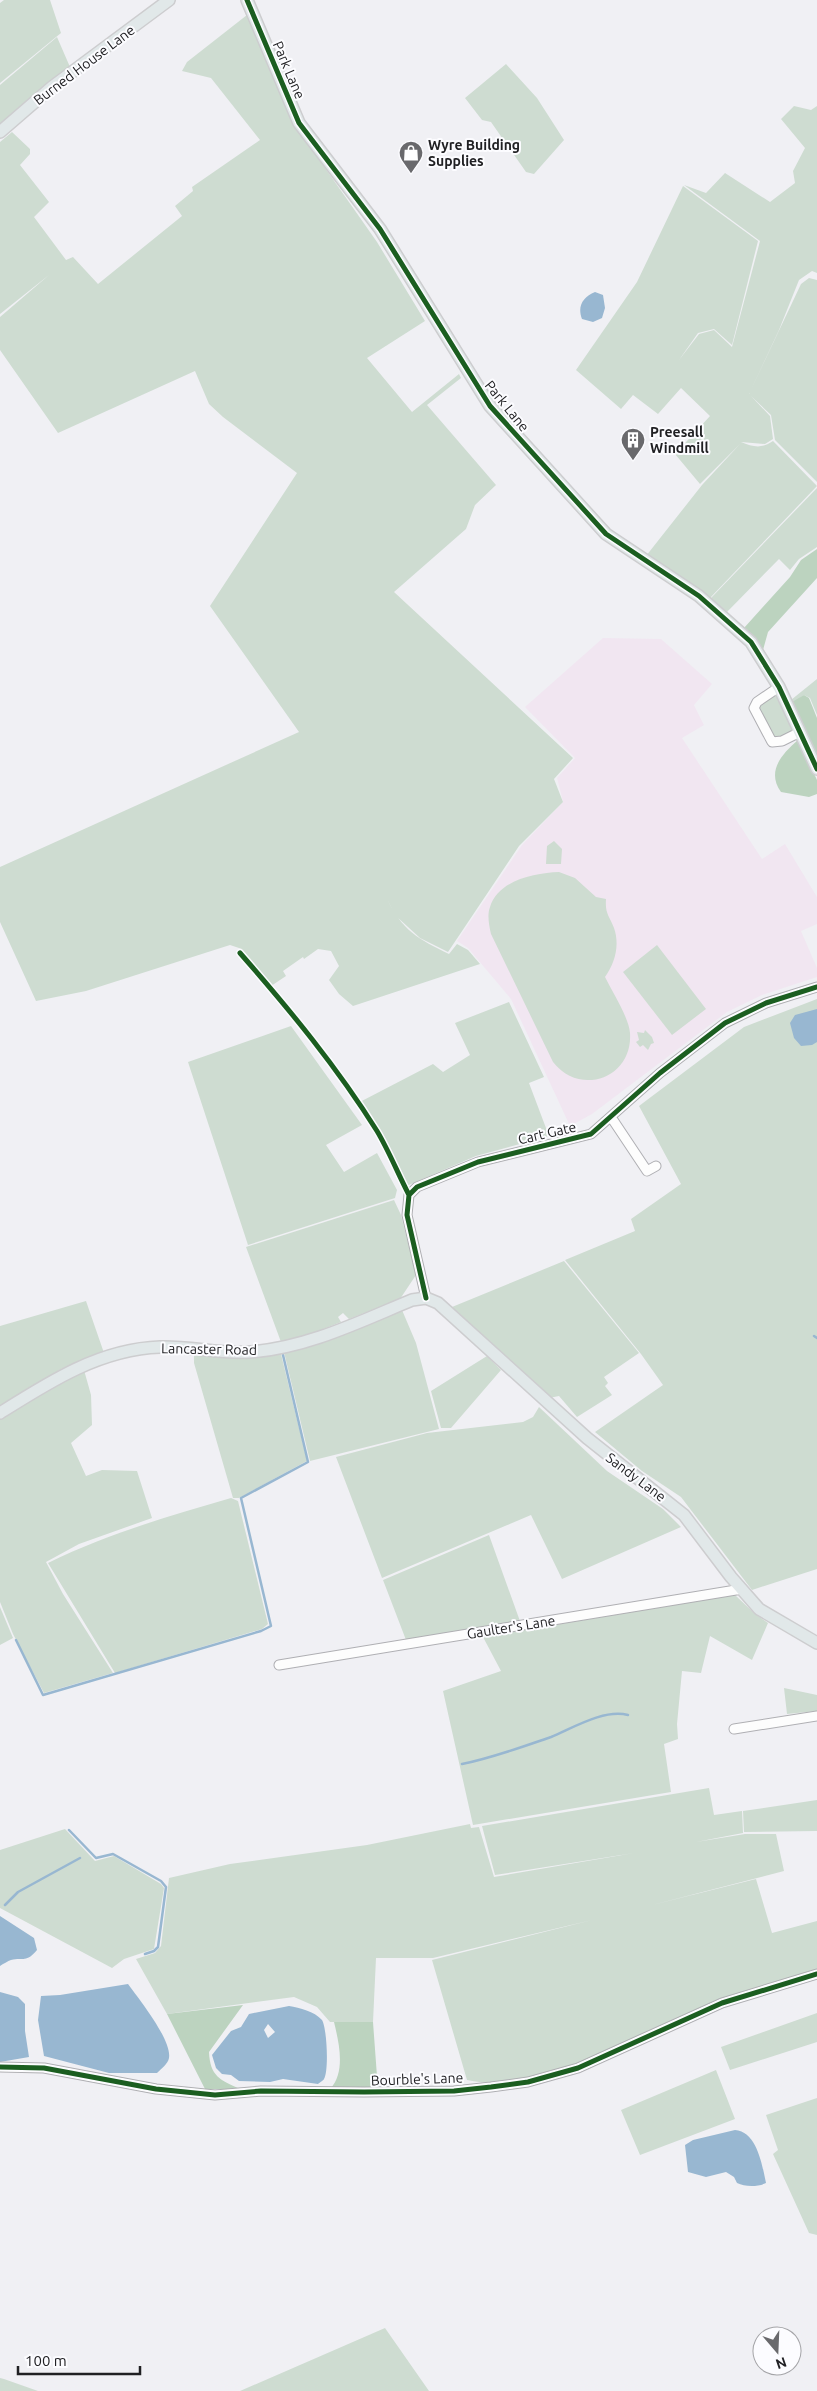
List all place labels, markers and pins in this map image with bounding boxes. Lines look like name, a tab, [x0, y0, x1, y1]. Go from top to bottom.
place label: Wyre Building Supplies	[428, 137, 520, 169]
shop icon: Wyre Building Supplies	[398, 140, 424, 174]
place label: Preesall Windmill	[650, 424, 709, 456]
building icon: Preesall Windmill	[620, 427, 646, 461]

